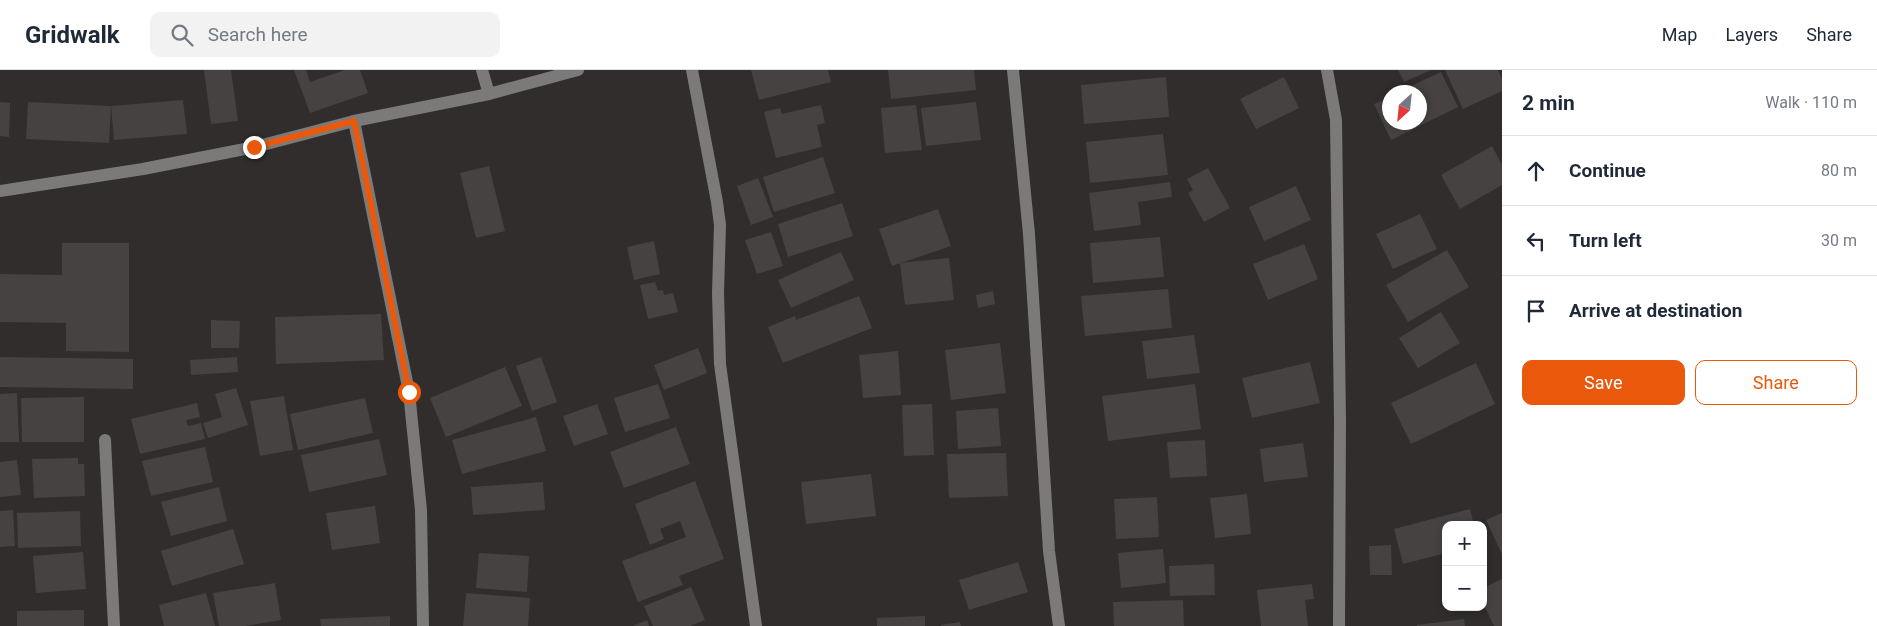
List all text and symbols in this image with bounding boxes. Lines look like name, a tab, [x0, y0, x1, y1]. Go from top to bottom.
search box	[150, 12, 500, 57]
text: Gridwalk	[25, 21, 120, 49]
icon: search	[168, 21, 196, 49]
text: Search here	[208, 23, 308, 46]
text: Map	[1662, 24, 1697, 45]
text: Layers	[1725, 24, 1778, 45]
text: Share	[1806, 24, 1852, 45]
north arrow	[1382, 85, 1427, 130]
text: 2 min	[1522, 91, 1575, 115]
text: Walk · 110 m	[1765, 93, 1857, 112]
route end	[243, 136, 266, 159]
icon: ahead	[1522, 157, 1550, 185]
text: Continue	[1569, 159, 1646, 182]
text: 80 m	[1821, 161, 1857, 180]
icon: left	[1522, 227, 1550, 255]
text: Turn left	[1569, 229, 1642, 252]
text: 30 m	[1821, 231, 1857, 250]
icon: arrive	[1522, 297, 1550, 325]
text: Arrive at destination	[1569, 299, 1742, 322]
button: Save	[1522, 360, 1685, 405]
button: Share	[1695, 360, 1857, 405]
route start	[398, 381, 421, 404]
map controls	[1442, 521, 1487, 611]
button: +	[1442, 521, 1487, 566]
button: −	[1442, 566, 1487, 611]

